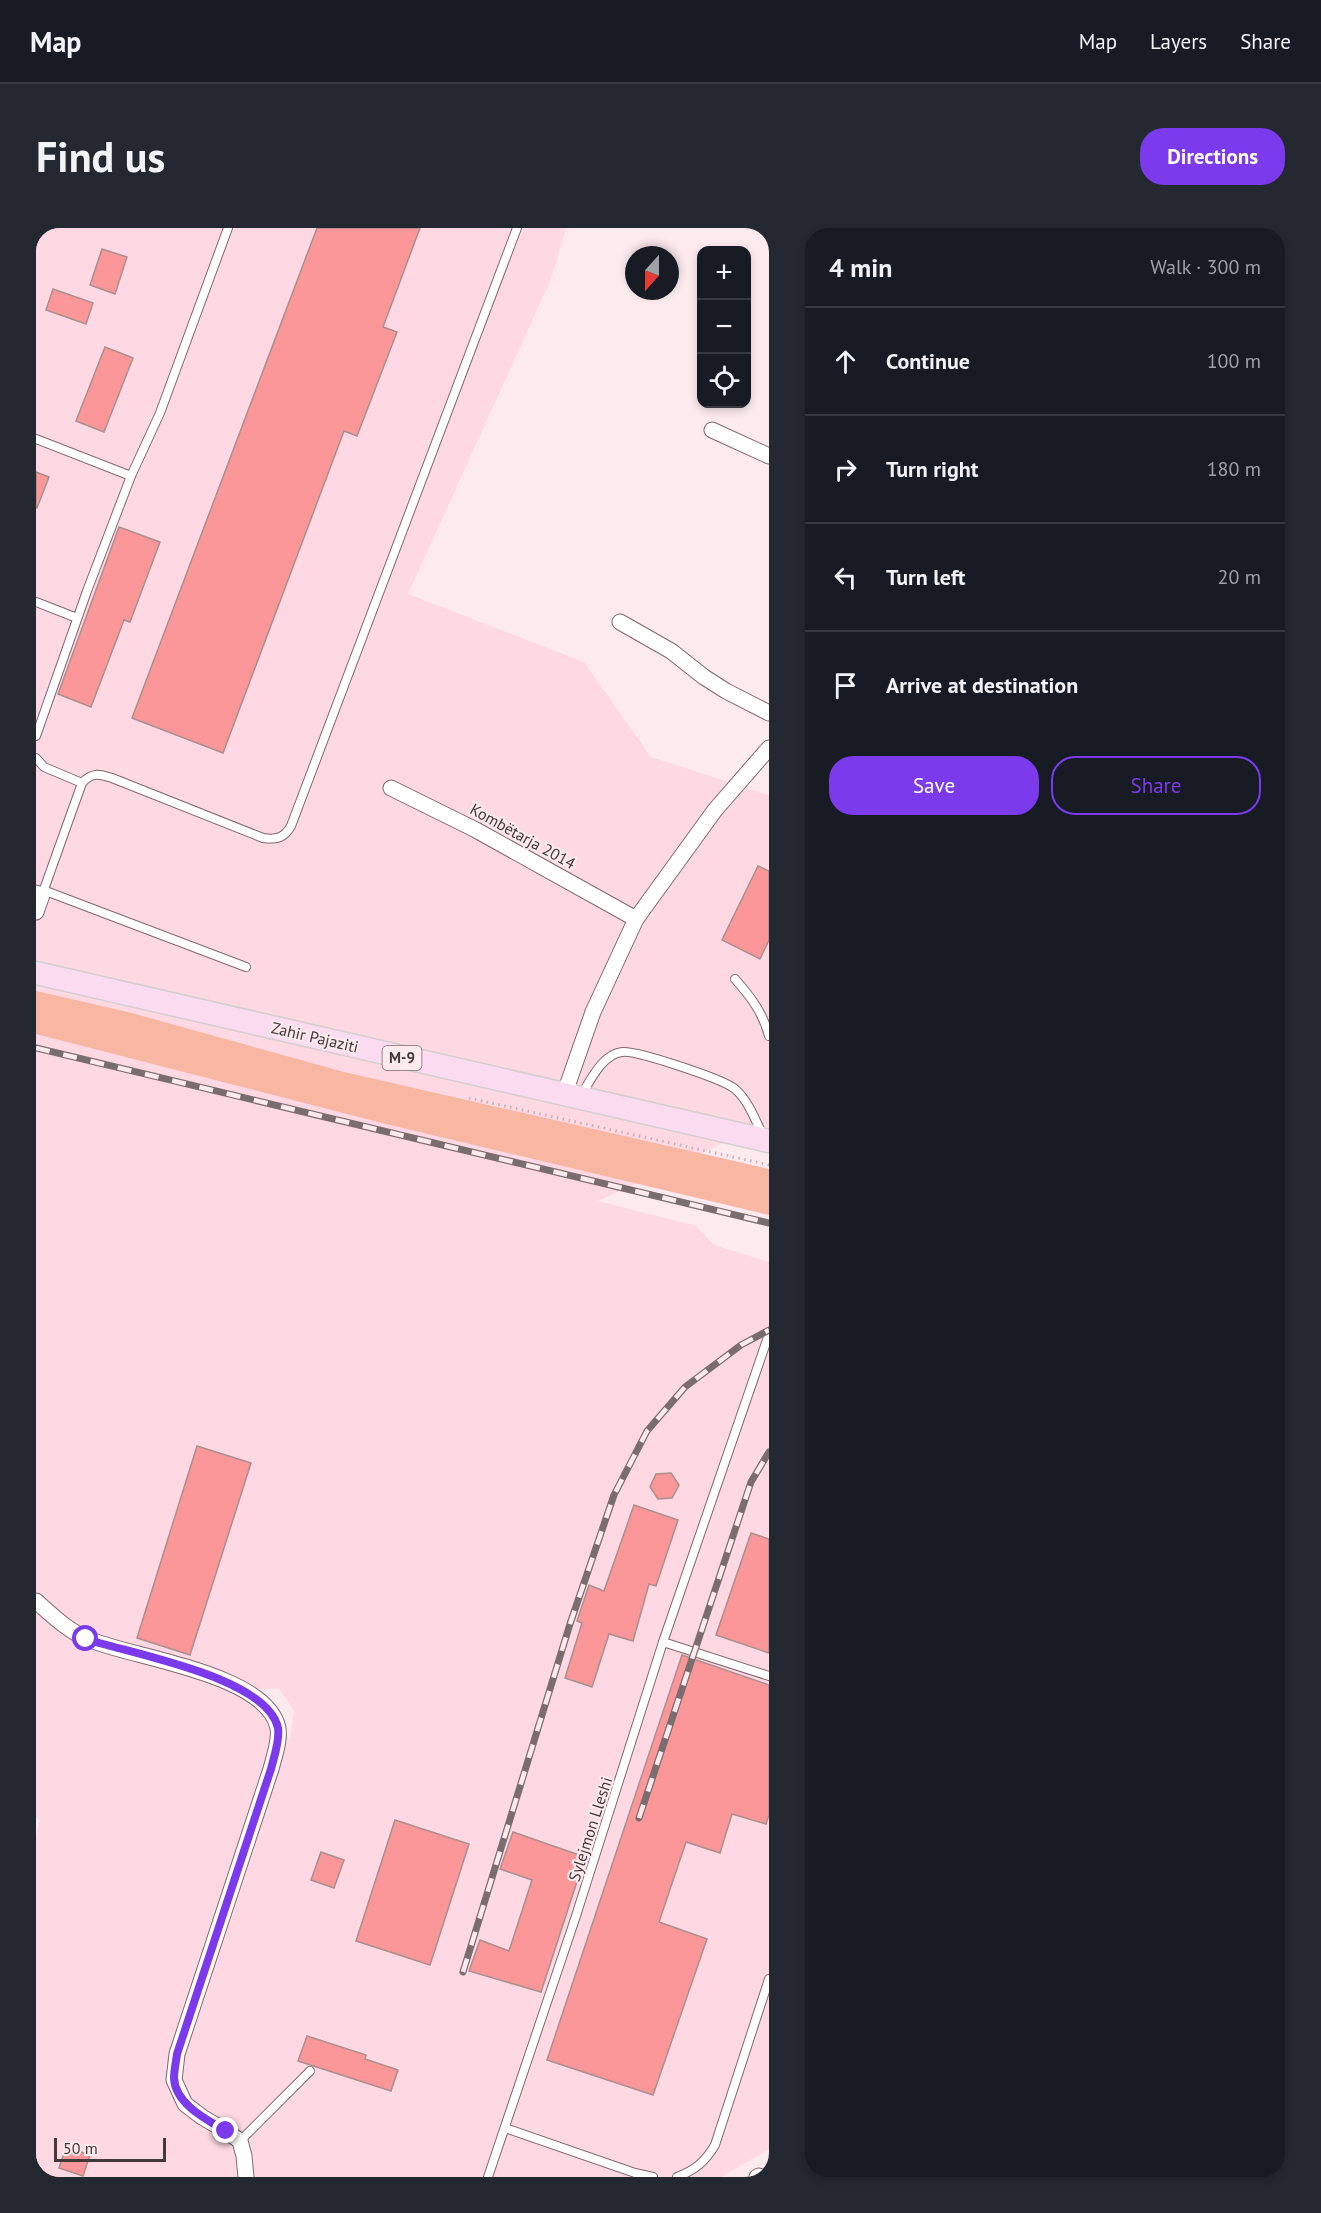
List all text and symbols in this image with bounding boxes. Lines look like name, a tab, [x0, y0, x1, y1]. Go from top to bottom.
text: Map	[30, 23, 81, 60]
text: Map	[1079, 28, 1117, 55]
text: Layers	[1150, 28, 1207, 55]
text: Share	[1240, 28, 1291, 55]
button: Directions	[1140, 128, 1285, 185]
text: Find us	[36, 129, 165, 184]
north arrow	[625, 246, 679, 300]
map controls	[697, 246, 751, 408]
button: +	[697, 246, 751, 300]
text: 4 min	[829, 251, 892, 284]
text: Walk · 300 m	[1150, 254, 1261, 280]
button: −	[697, 300, 751, 354]
icon: ahead	[829, 345, 862, 378]
text: Continue	[886, 347, 970, 375]
text: 100 m	[1207, 348, 1261, 374]
button: locate	[697, 354, 751, 408]
icon: right	[829, 453, 862, 486]
text: Turn right	[886, 455, 978, 483]
text: 180 m	[1207, 456, 1261, 482]
icon: left	[829, 561, 862, 594]
text: Turn left	[886, 563, 966, 591]
text: 20 m	[1218, 564, 1261, 590]
icon: arrive	[829, 669, 862, 702]
text: Arrive at destination	[886, 671, 1078, 699]
button: Save	[829, 756, 1039, 815]
button: Share	[1051, 756, 1261, 815]
street label: Kombëtarja 2014	[467, 799, 579, 873]
street label: Zahir Pajaziti	[270, 1017, 360, 1057]
road number: M-9	[382, 1046, 422, 1070]
route start	[72, 1625, 98, 1651]
street label: Sylejmon Lleshi	[564, 1774, 616, 1884]
route end	[212, 2117, 238, 2143]
scale bar	[54, 2135, 166, 2162]
text: 50 m	[63, 2138, 98, 2158]

